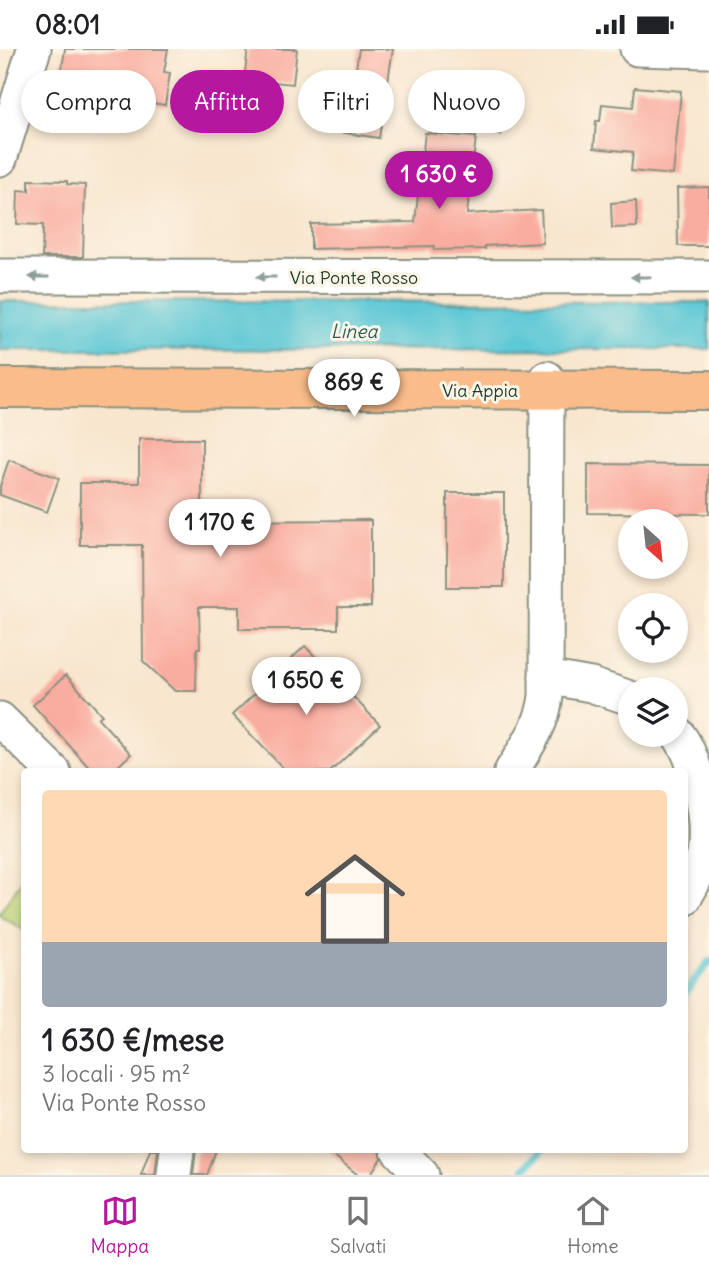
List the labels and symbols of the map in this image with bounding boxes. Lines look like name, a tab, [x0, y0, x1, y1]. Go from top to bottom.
pin: 1 630 €	[374, 151, 504, 211]
street label: Via Ponte Rosso	[290, 266, 418, 289]
one-way arrow	[28, 271, 50, 283]
one-way arrow	[255, 271, 277, 283]
one-way arrow	[630, 271, 652, 283]
water label: Linea	[331, 319, 378, 343]
pin: 869 €	[305, 359, 403, 419]
street label: Via Appia	[442, 379, 518, 402]
pin: 1 170 €	[155, 499, 285, 559]
north arrow	[618, 509, 688, 579]
pin: 1 650 €	[241, 657, 371, 717]

